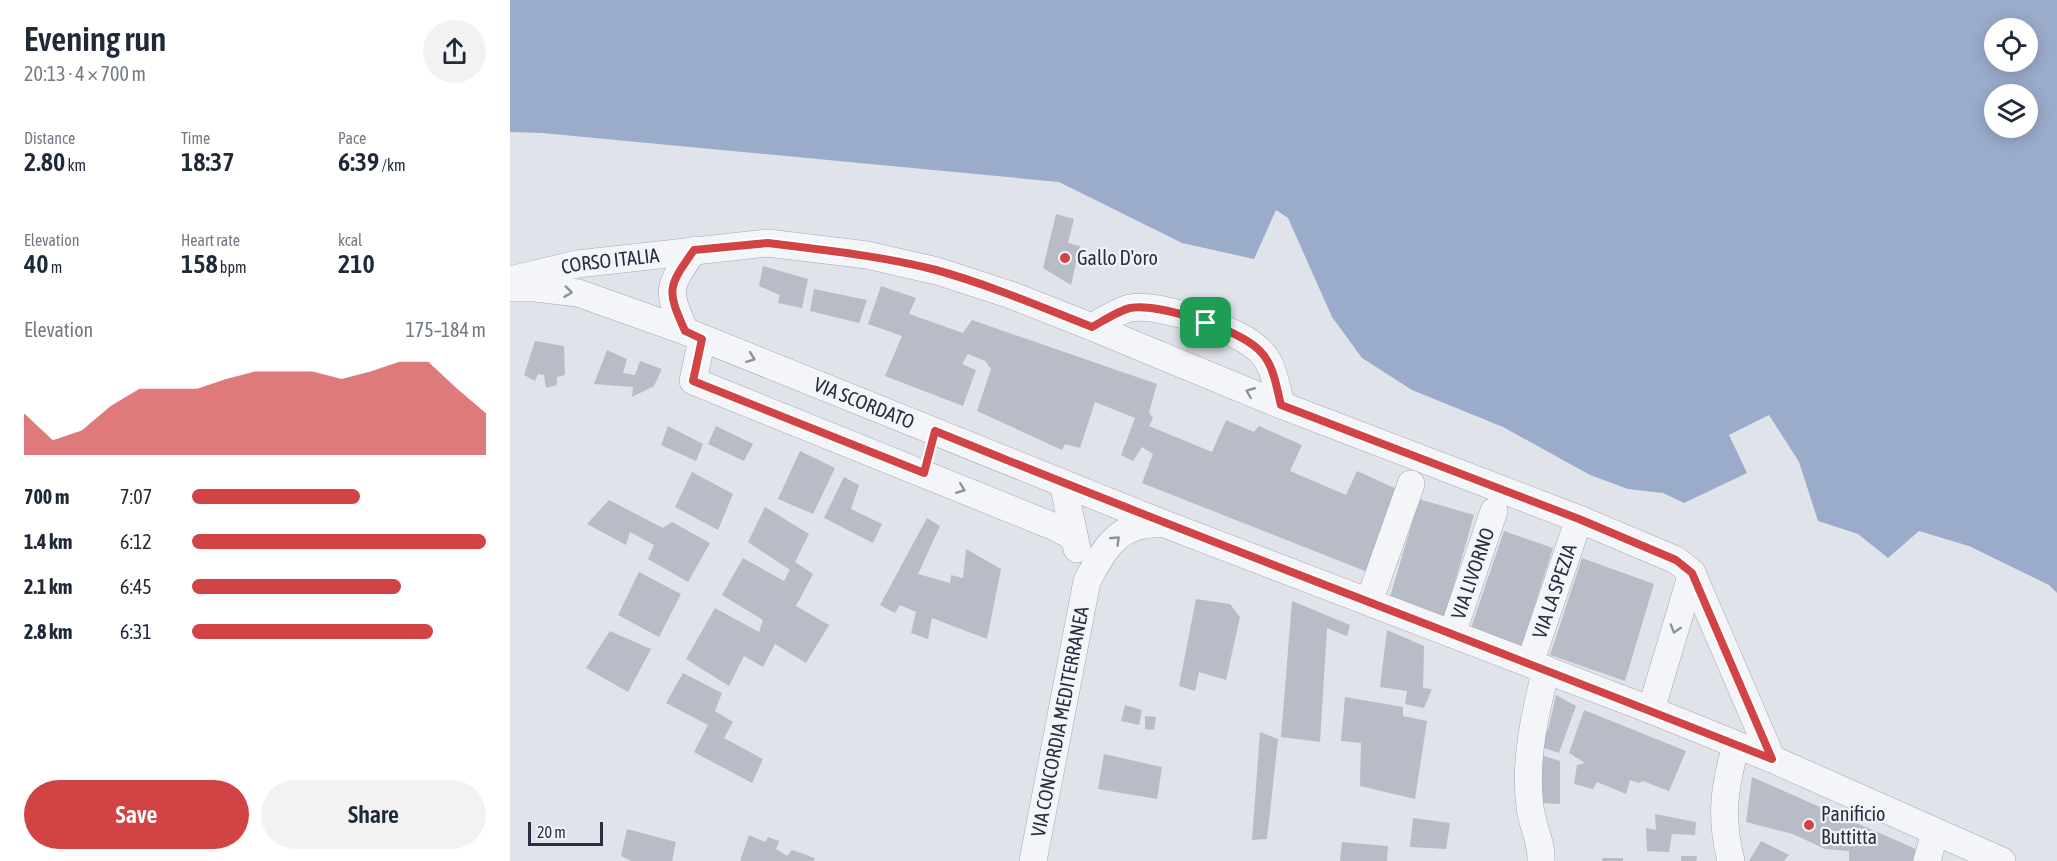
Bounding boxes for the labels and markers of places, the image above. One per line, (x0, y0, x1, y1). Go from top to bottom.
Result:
place label: Gallo D'oro (1077, 246, 1158, 269)
marker: Gallo D'oro (1058, 251, 1072, 265)
pin (1180, 297, 1231, 348)
place label: Panificio Buttitta (1821, 802, 1886, 848)
marker: Panificio Buttitta (1802, 818, 1816, 832)

